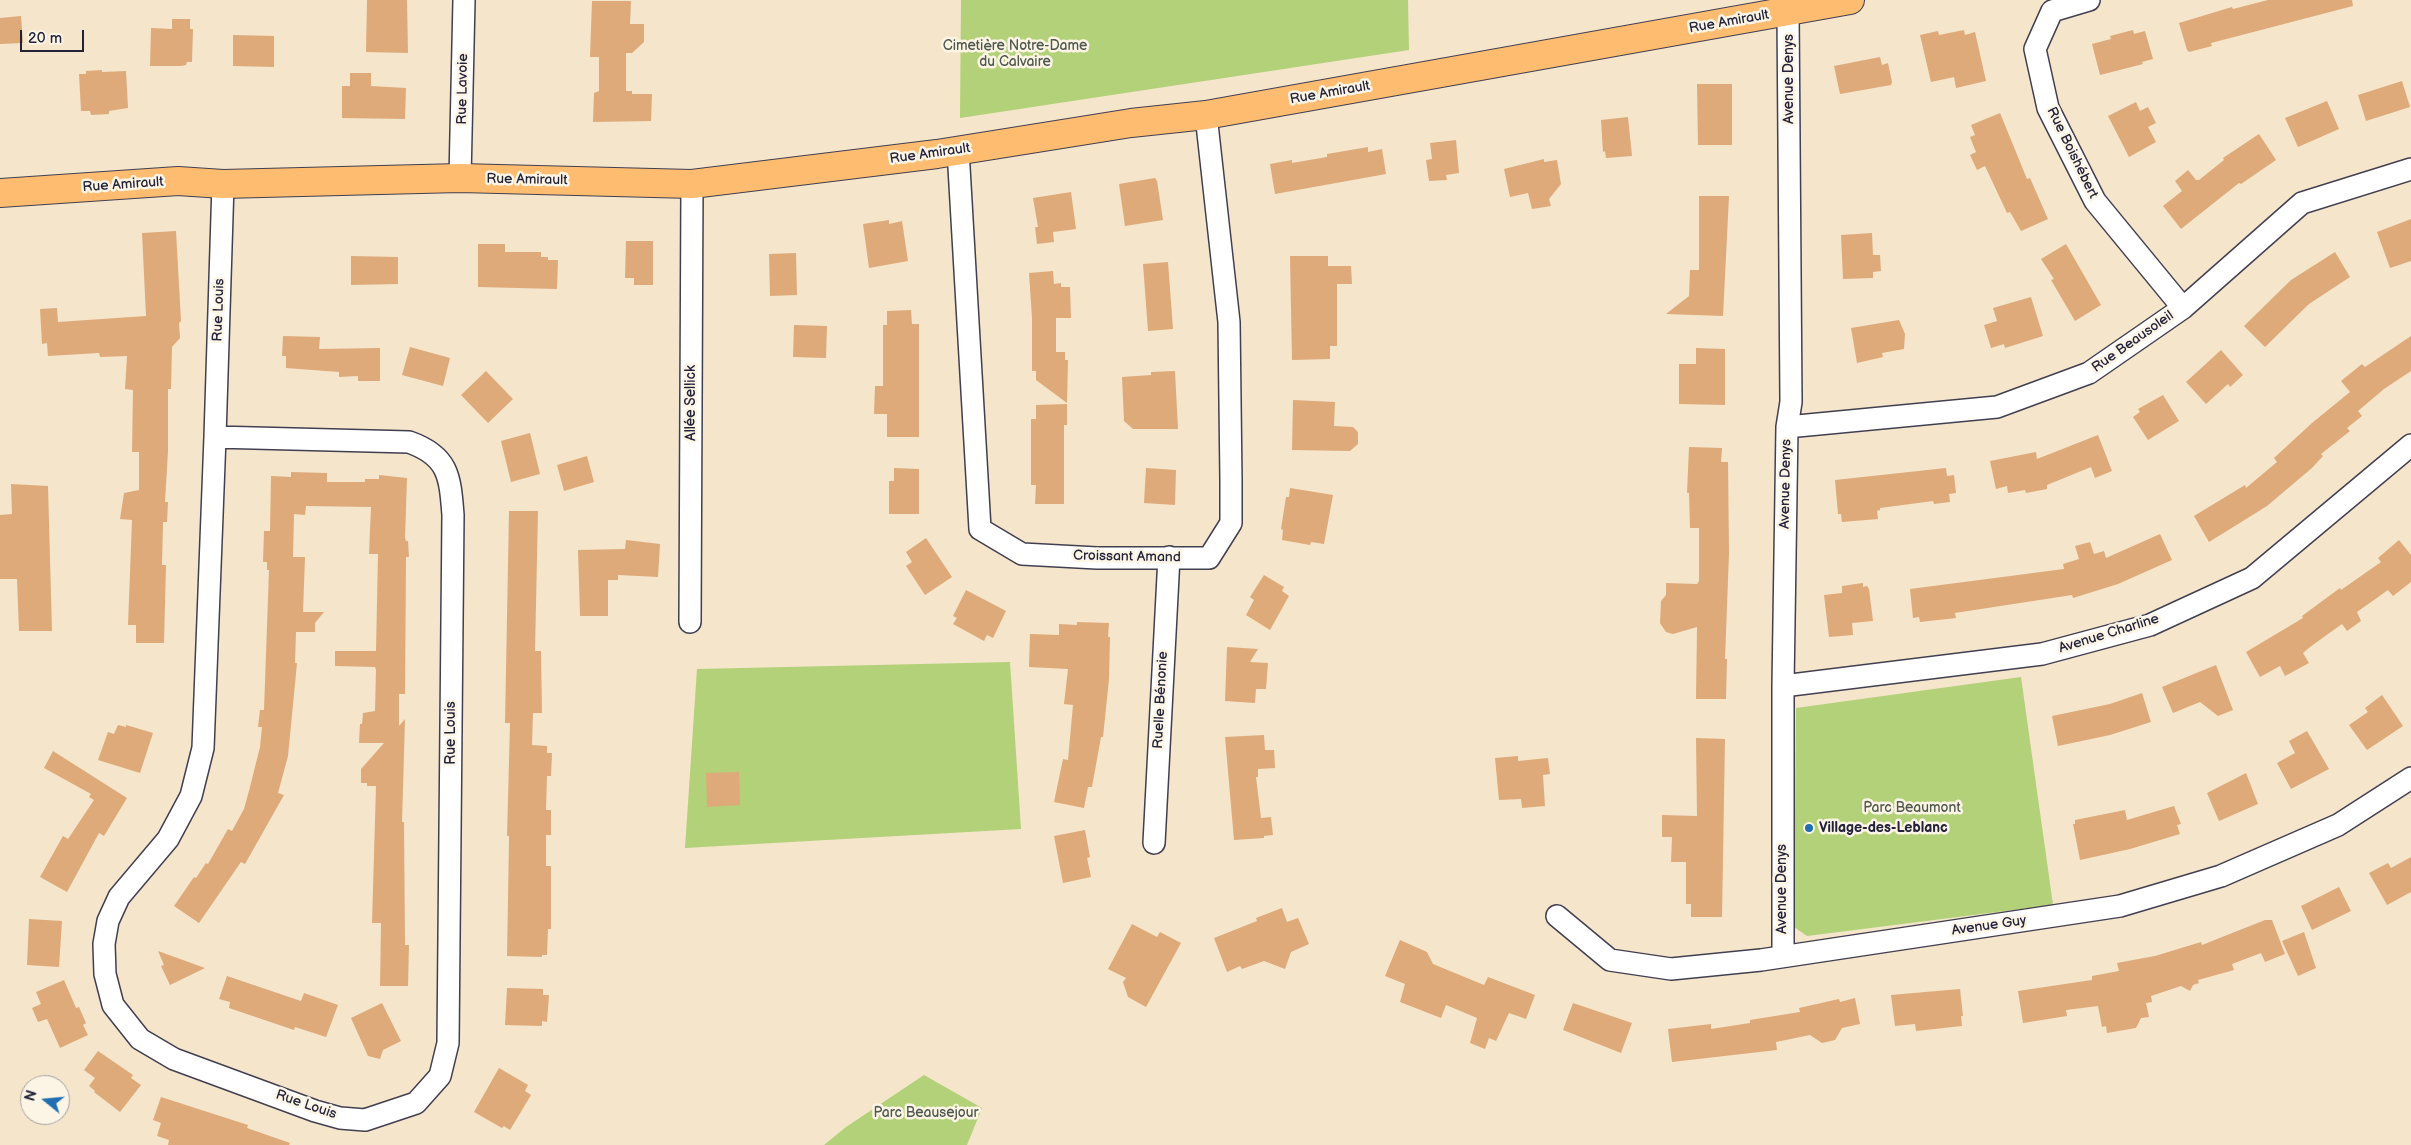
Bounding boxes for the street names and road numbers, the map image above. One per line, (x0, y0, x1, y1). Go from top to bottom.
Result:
street label: Rue Amirault (1688, 7, 1770, 37)
street label: Avenue Denys (1781, 34, 1797, 124)
street label: Rue Lavoie (454, 53, 472, 125)
street label: Rue Amirault (1289, 78, 1371, 108)
street label: Rue Boishébert (2043, 105, 2101, 201)
street label: Rue Amirault (889, 140, 971, 168)
street label: Rue Amirault (486, 171, 568, 189)
street label: Rue Amirault (82, 174, 164, 196)
street label: Rue Louis (210, 278, 228, 342)
street label: Rue Beausoleil (2089, 308, 2177, 376)
street label: Allée Sellick (683, 365, 699, 441)
street label: Avenue Denys (1777, 439, 1795, 529)
street label: Croissant Amand (1073, 548, 1181, 566)
street label: Avenue Charline (2057, 611, 2161, 657)
street label: Ruelle Bénonie (1150, 651, 1172, 749)
street label: Rue Louis (443, 701, 459, 765)
street label: Avenue Denys (1774, 844, 1790, 934)
street label: Avenue Guy (1951, 912, 2027, 940)
street label: Rue Louis (273, 1087, 339, 1123)

